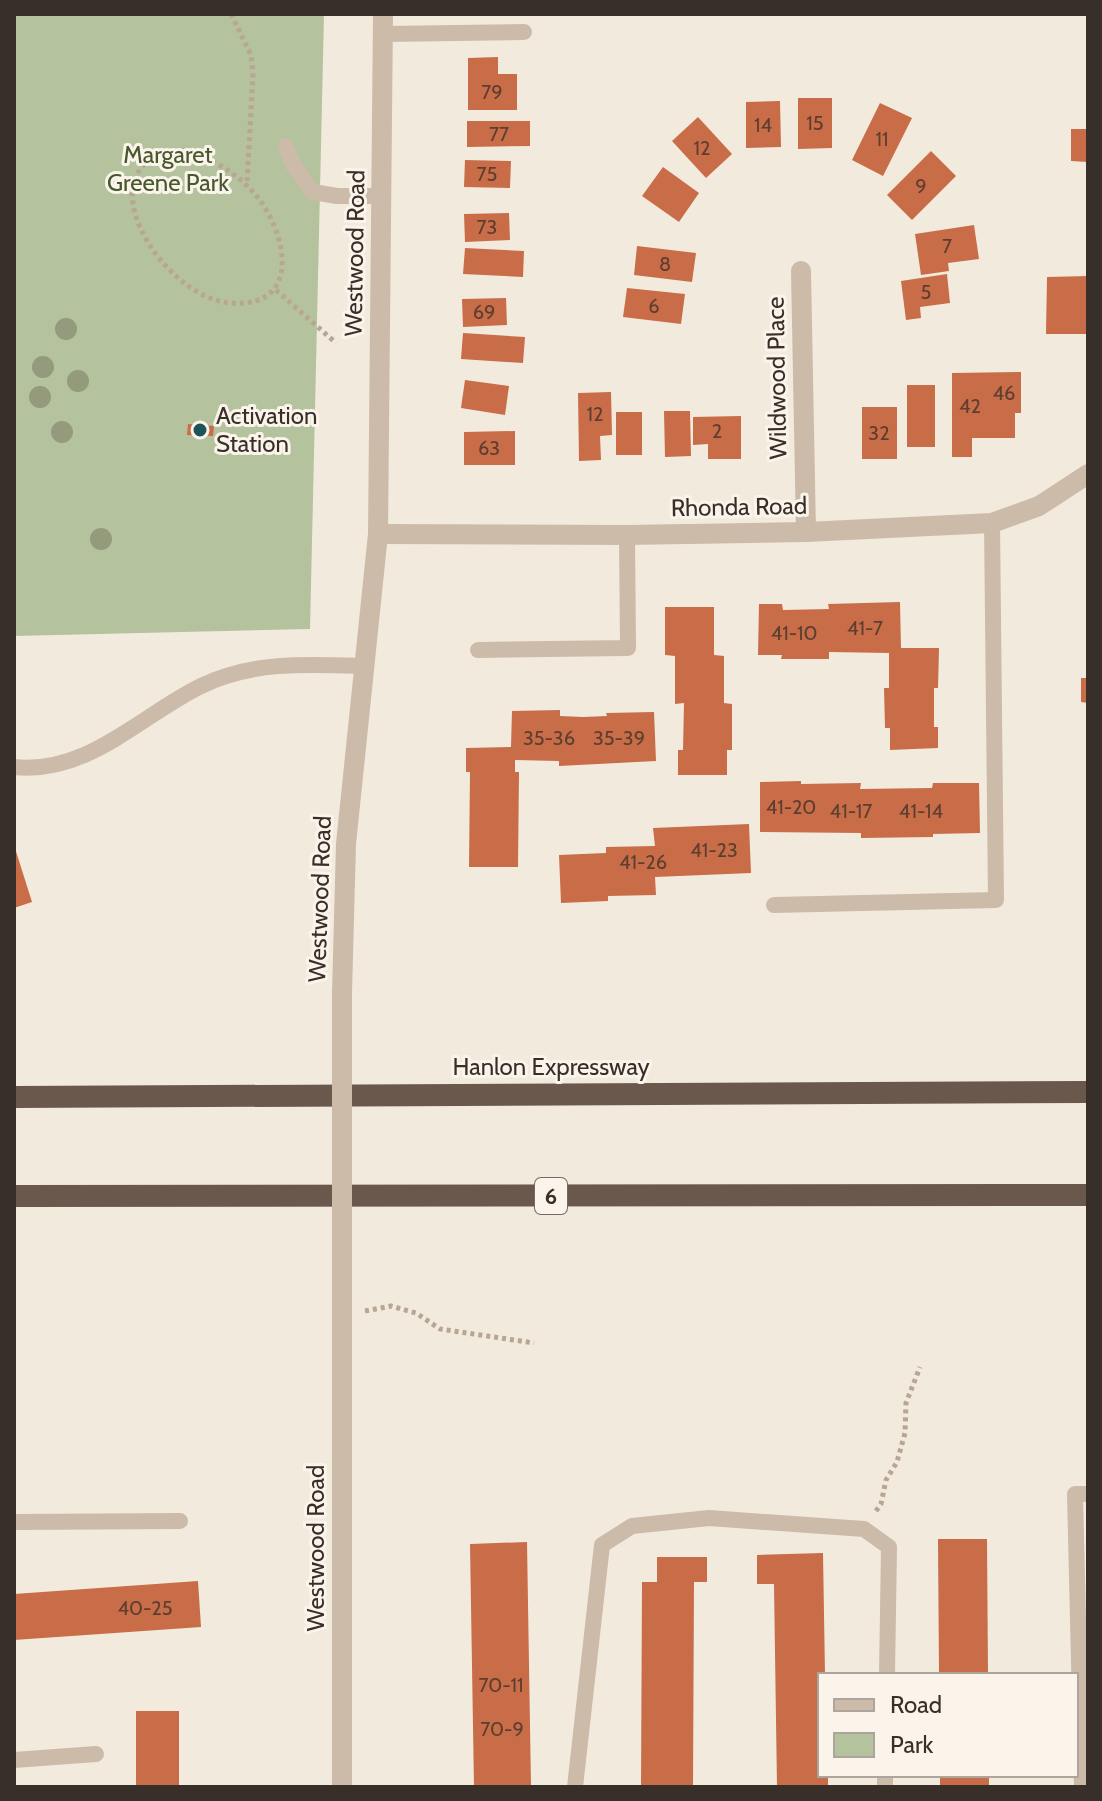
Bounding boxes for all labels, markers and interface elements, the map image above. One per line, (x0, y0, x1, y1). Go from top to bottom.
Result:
house number: 79 (481, 80, 503, 104)
house number: 15 (806, 111, 824, 135)
house number: 14 (754, 113, 772, 137)
house number: 77 (489, 122, 509, 146)
house number: 11 (875, 127, 889, 151)
house number: 12 (694, 136, 711, 160)
park label: Margaret Greene Park (107, 140, 229, 197)
house number: 75 (477, 162, 497, 186)
street label: Westwood Road (339, 169, 370, 337)
house number: 9 (915, 174, 927, 198)
house number: 73 (477, 215, 497, 239)
house number: 7 (942, 234, 952, 258)
house number: 8 (659, 252, 671, 276)
house number: 5 (921, 280, 931, 304)
house number: 6 (648, 294, 660, 318)
street label: Wildwood Place (761, 296, 792, 460)
house number: 69 (473, 300, 495, 324)
house number: 46 (993, 381, 1015, 405)
house number: 42 (959, 394, 981, 418)
place label: Activation Station (216, 401, 317, 458)
house number: 12 (587, 402, 604, 426)
house number: 2 (712, 419, 722, 443)
marker: Activation Station (191, 421, 209, 439)
house number: 32 (868, 421, 890, 445)
house number: 63 (478, 436, 500, 460)
street label: Rhonda Road (671, 491, 807, 522)
house number: 41-7 (847, 616, 883, 640)
house number: 41-10 (771, 621, 817, 645)
house number: 35-36 (523, 726, 575, 750)
house number: 35-39 (593, 726, 645, 750)
house number: 41-20 (766, 795, 816, 819)
house number: 41-17 (830, 799, 872, 823)
house number: 41-14 (899, 799, 944, 823)
street label: Westwood Road (302, 815, 337, 983)
house number: 41-23 (690, 838, 738, 862)
house number: 41-26 (619, 850, 667, 874)
street label: Hanlon Expressway (452, 1052, 650, 1081)
road number: 6 (535, 1178, 567, 1214)
street label: Westwood Road (301, 1465, 330, 1631)
house number: 40-25 (118, 1596, 172, 1620)
house number: 70-11 (478, 1673, 524, 1697)
legend (818, 1673, 1078, 1777)
text: Road (890, 1690, 942, 1719)
house number: 70-9 (480, 1717, 524, 1741)
text: Park (890, 1730, 933, 1759)

